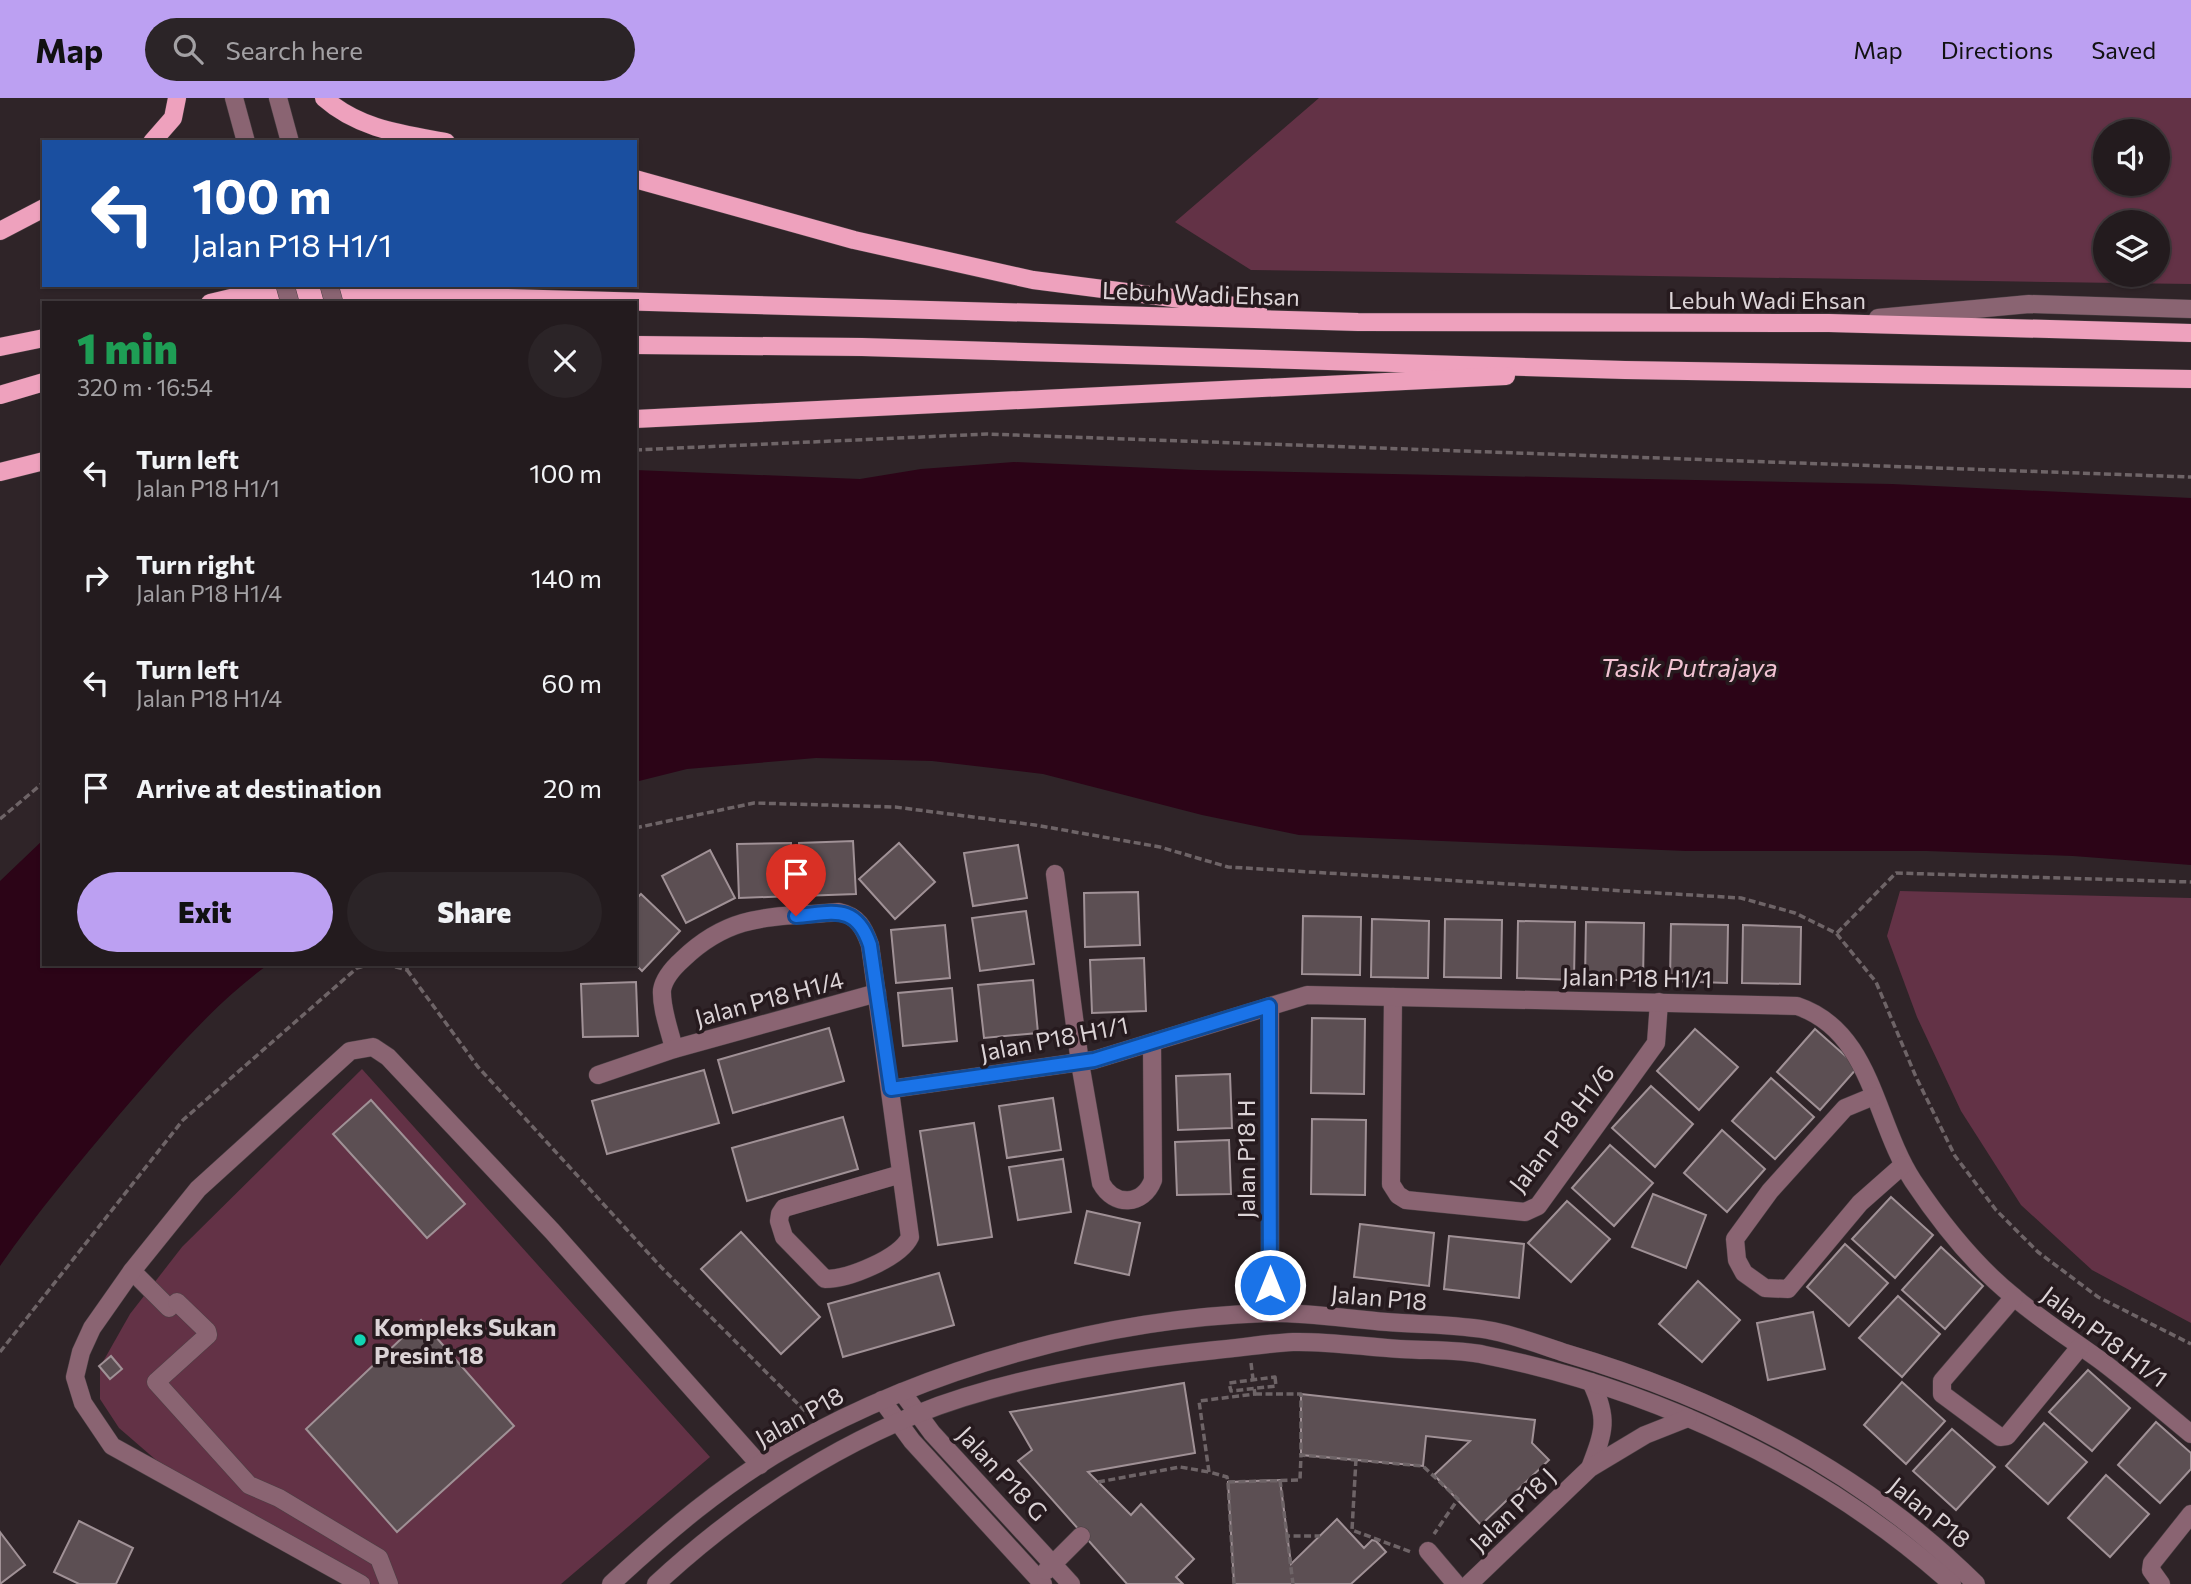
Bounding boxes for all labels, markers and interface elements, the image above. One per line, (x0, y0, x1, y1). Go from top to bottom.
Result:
search box (145, 18, 635, 81)
text: Map (35, 29, 103, 70)
icon: search (169, 30, 207, 68)
text: Search here (225, 34, 363, 65)
text: Map (1853, 35, 1903, 64)
text: Directions (1941, 35, 2053, 64)
text: Saved (2091, 35, 2156, 64)
map controls (2093, 119, 2170, 287)
button: sound (2093, 119, 2170, 196)
text: 100 m (192, 164, 331, 224)
icon: left (77, 168, 168, 259)
button: layers (2093, 210, 2170, 287)
text: Jalan P18 H1/1 (192, 224, 392, 264)
street label: Lebuh Wadi Ehsan (1102, 275, 1300, 311)
street label: Lebuh Wadi Ehsan (1668, 285, 1866, 314)
text: 1 min (77, 321, 178, 373)
button: close (528, 324, 602, 398)
text: 320 m · 16:54 (77, 373, 213, 401)
text: Turn left (136, 443, 239, 474)
icon: left (77, 454, 115, 492)
text: 100 m (529, 457, 602, 488)
text: Jalan P18 H1/1 (136, 474, 280, 502)
text: Turn right (136, 548, 255, 579)
icon: right (77, 559, 115, 597)
text: 140 m (531, 562, 602, 593)
text: Jalan P18 H1/4 (136, 579, 282, 607)
water label: Tasik Putrajaya (1600, 651, 1778, 682)
text: Turn left (136, 653, 239, 684)
icon: left (77, 664, 115, 702)
text: 60 m (542, 667, 602, 698)
text: Jalan P18 H1/4 (136, 684, 282, 712)
icon: arrive (77, 769, 115, 807)
text: Arrive at destination (136, 772, 382, 803)
text: 20 m (543, 772, 602, 803)
pin (766, 844, 826, 916)
icon: arrive (777, 855, 815, 893)
button: Exit (77, 872, 333, 952)
button: Share (347, 872, 602, 952)
street label: Jalan P18 H1/1 (1562, 961, 1712, 993)
street label: Jalan P18 H1/4 (692, 964, 846, 1032)
street label: Jalan P18 H1/1 (978, 1009, 1130, 1067)
street label: Jalan P18 H1/6 (1502, 1058, 1620, 1198)
street label: Jalan P18 H (1231, 1099, 1260, 1219)
position arrow (1233, 1248, 1307, 1322)
street label: Jalan P18 (1330, 1278, 1428, 1316)
street label: Jalan P18 H1/1 (2036, 1279, 2174, 1393)
place label: Kompleks Sukan Presint 18 (374, 1312, 556, 1369)
marker: Kompleks Sukan Presint 18 (352, 1332, 368, 1348)
street label: Jalan P18 (750, 1380, 848, 1452)
street label: Jalan P18 G (952, 1420, 1054, 1526)
street label: Jalan P18 J (1463, 1461, 1561, 1557)
street label: Jalan P18 (1883, 1470, 1977, 1554)

